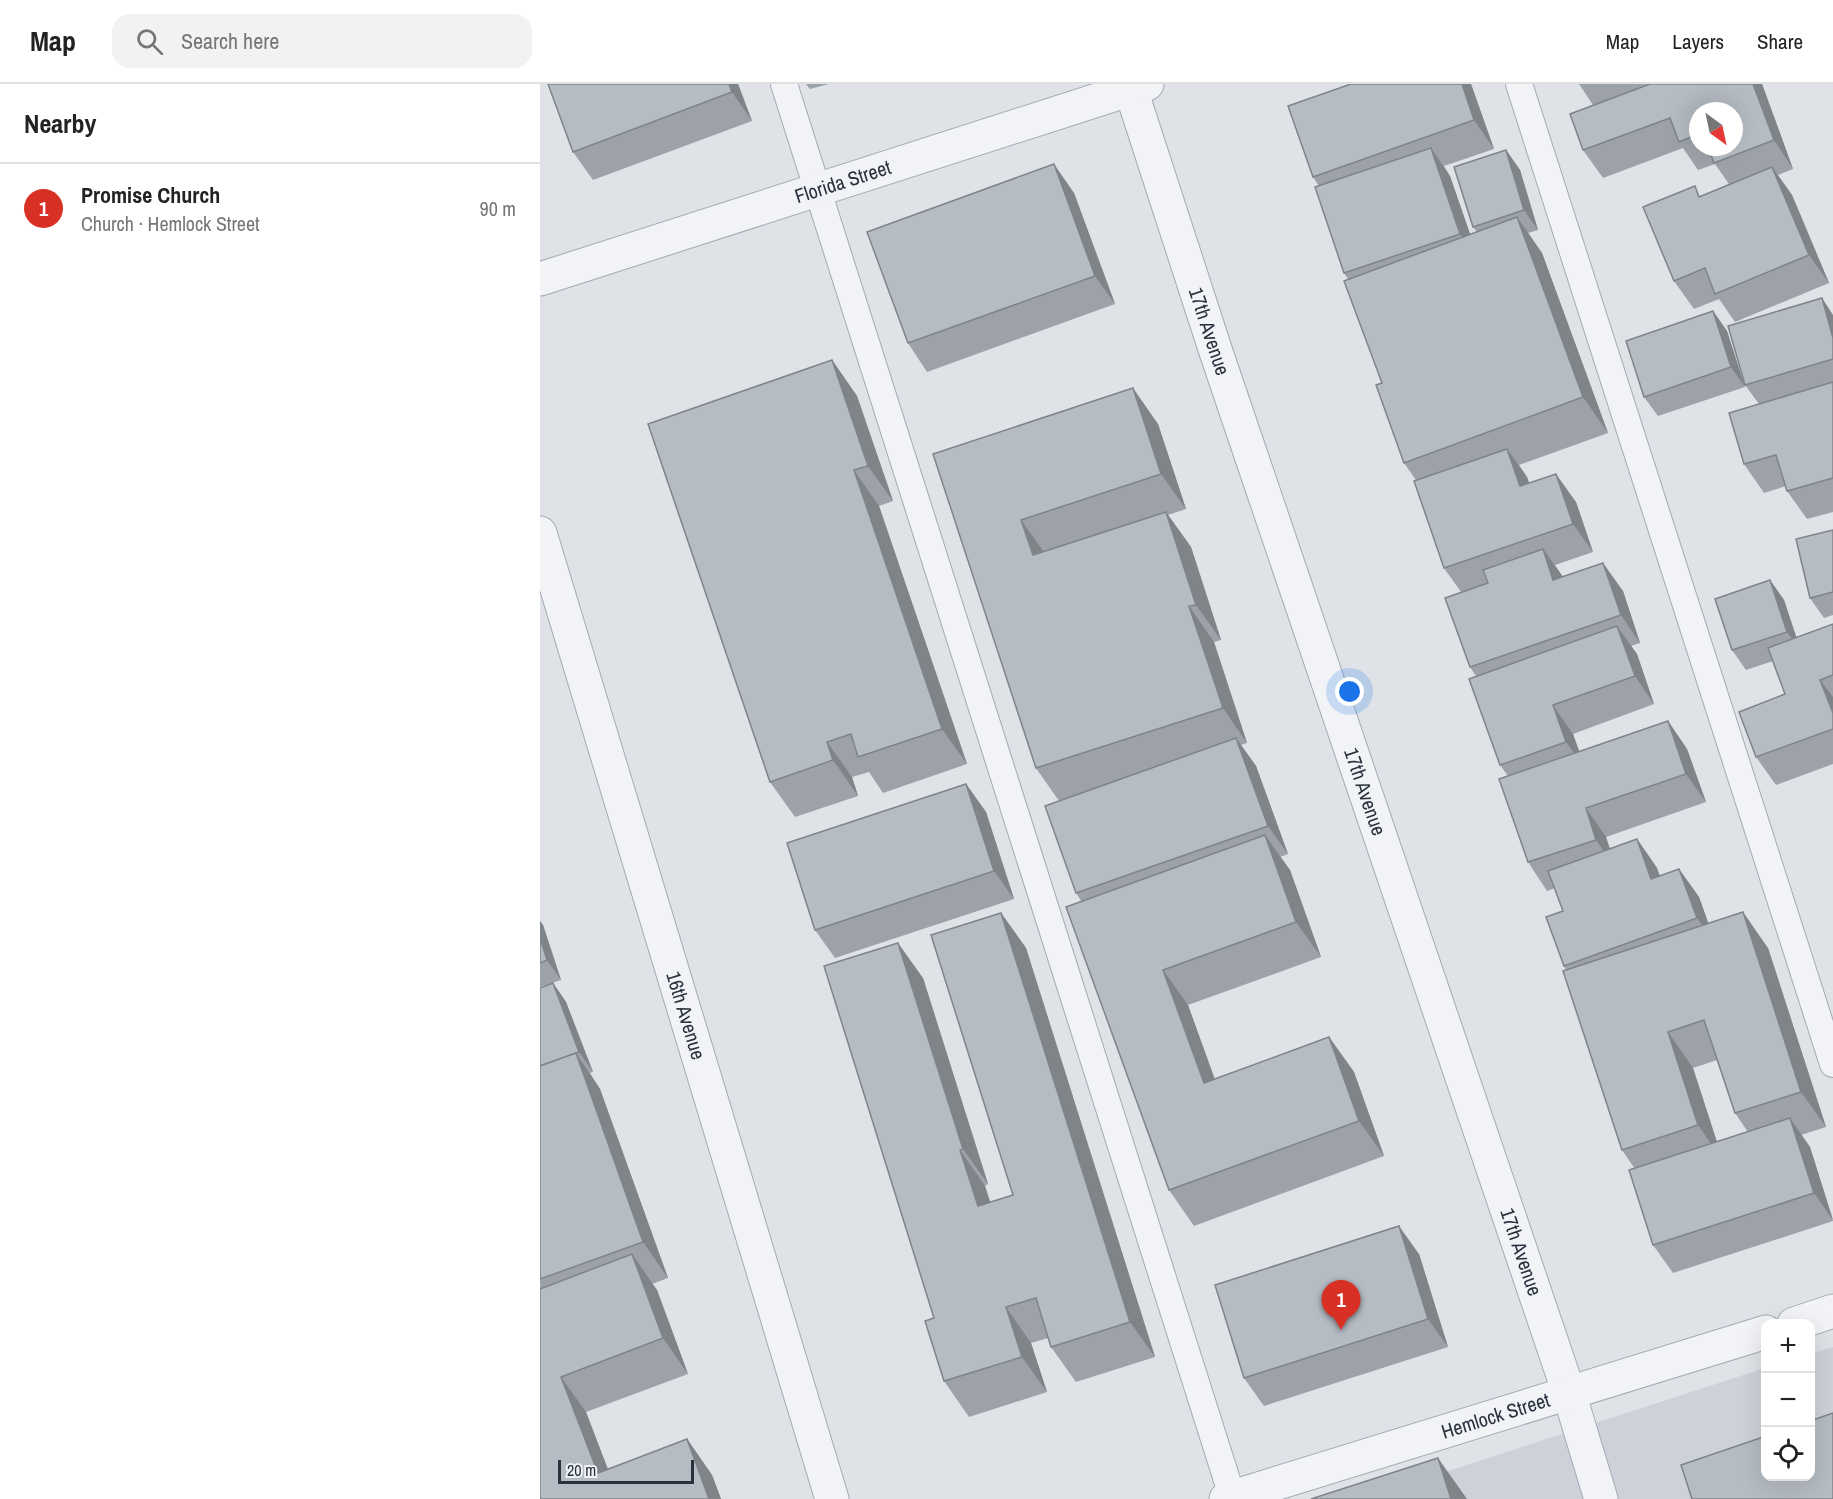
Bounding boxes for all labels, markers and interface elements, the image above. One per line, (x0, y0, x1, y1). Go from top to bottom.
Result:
search box (112, 14, 532, 68)
text: Map (30, 22, 76, 60)
icon: search (133, 25, 166, 58)
text: Search here (181, 26, 279, 56)
text: Map (1606, 27, 1639, 56)
text: Layers (1672, 27, 1724, 56)
text: Share (1757, 27, 1803, 56)
north arrow (1689, 102, 1743, 156)
text: Nearby (24, 106, 96, 141)
street label: Florida Street (791, 153, 894, 209)
text: Promise Church (81, 180, 220, 210)
text: 1 (39, 195, 48, 222)
text: 90 m (480, 195, 516, 222)
text: Church · Hemlock Street (81, 210, 260, 237)
street label: 17th Avenue (1183, 284, 1237, 379)
your location (1335, 677, 1364, 706)
street label: 17th Avenue (1338, 744, 1393, 839)
street label: 16th Avenue (660, 968, 712, 1063)
street label: 17th Avenue (1494, 1204, 1549, 1299)
pin: 1 (1322, 1280, 1360, 1330)
map controls (1761, 1319, 1815, 1481)
button: + (1761, 1319, 1815, 1373)
button: − (1761, 1373, 1815, 1427)
street label: Hemlock Street (1438, 1386, 1553, 1445)
button: locate (1761, 1427, 1815, 1481)
scale bar (558, 1457, 694, 1484)
text: 20 m (567, 1459, 596, 1481)

